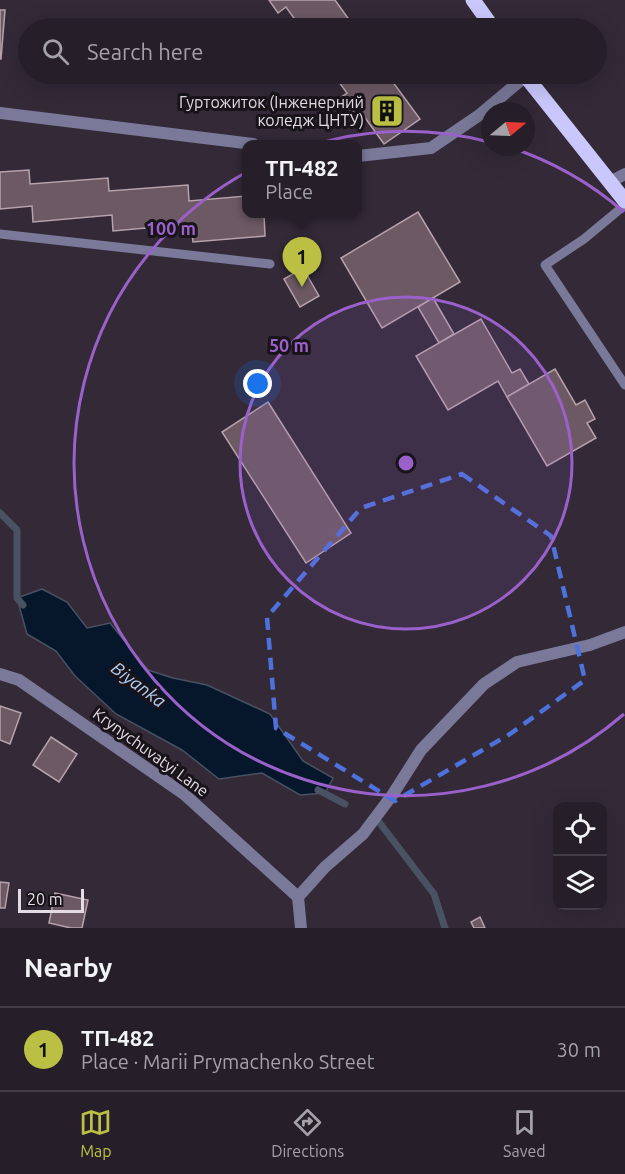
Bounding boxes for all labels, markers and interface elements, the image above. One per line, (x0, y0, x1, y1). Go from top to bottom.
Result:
search box (18, 18, 607, 84)
icon: search (39, 35, 72, 68)
text: Search here (87, 39, 203, 64)
place label: Гуртожиток (Інженерний коледж ЦНТУ) (179, 93, 364, 130)
building icon: Гуртожиток (Інженерний коледж ЦНТУ) (369, 93, 405, 129)
north arrow (481, 102, 535, 156)
popup (242, 140, 362, 218)
text: ТП-482 (265, 155, 339, 180)
text: Place (265, 180, 313, 203)
text: 100 m (146, 218, 196, 238)
pin: 1 (282, 238, 322, 287)
text: 50 m (269, 335, 309, 355)
your location (243, 369, 272, 398)
centre of rings (396, 453, 416, 473)
water label: Biyanka (108, 657, 170, 711)
street label: Krynychuvatyi Lane (90, 704, 212, 800)
map controls (553, 802, 607, 910)
button: locate (553, 802, 607, 856)
button: layers (553, 856, 607, 910)
scale bar (18, 886, 84, 914)
text: 20 m (27, 890, 63, 908)
text: Nearby (24, 953, 112, 982)
text: ТП-482 (81, 1025, 154, 1050)
text: 1 (38, 1038, 49, 1061)
text: 30 m (557, 1038, 601, 1061)
text: Place · Marii Prymachenko Street (81, 1050, 375, 1073)
tab: Map (79, 1106, 112, 1160)
tab: Directions (271, 1106, 344, 1160)
tab: Saved (503, 1106, 546, 1160)

